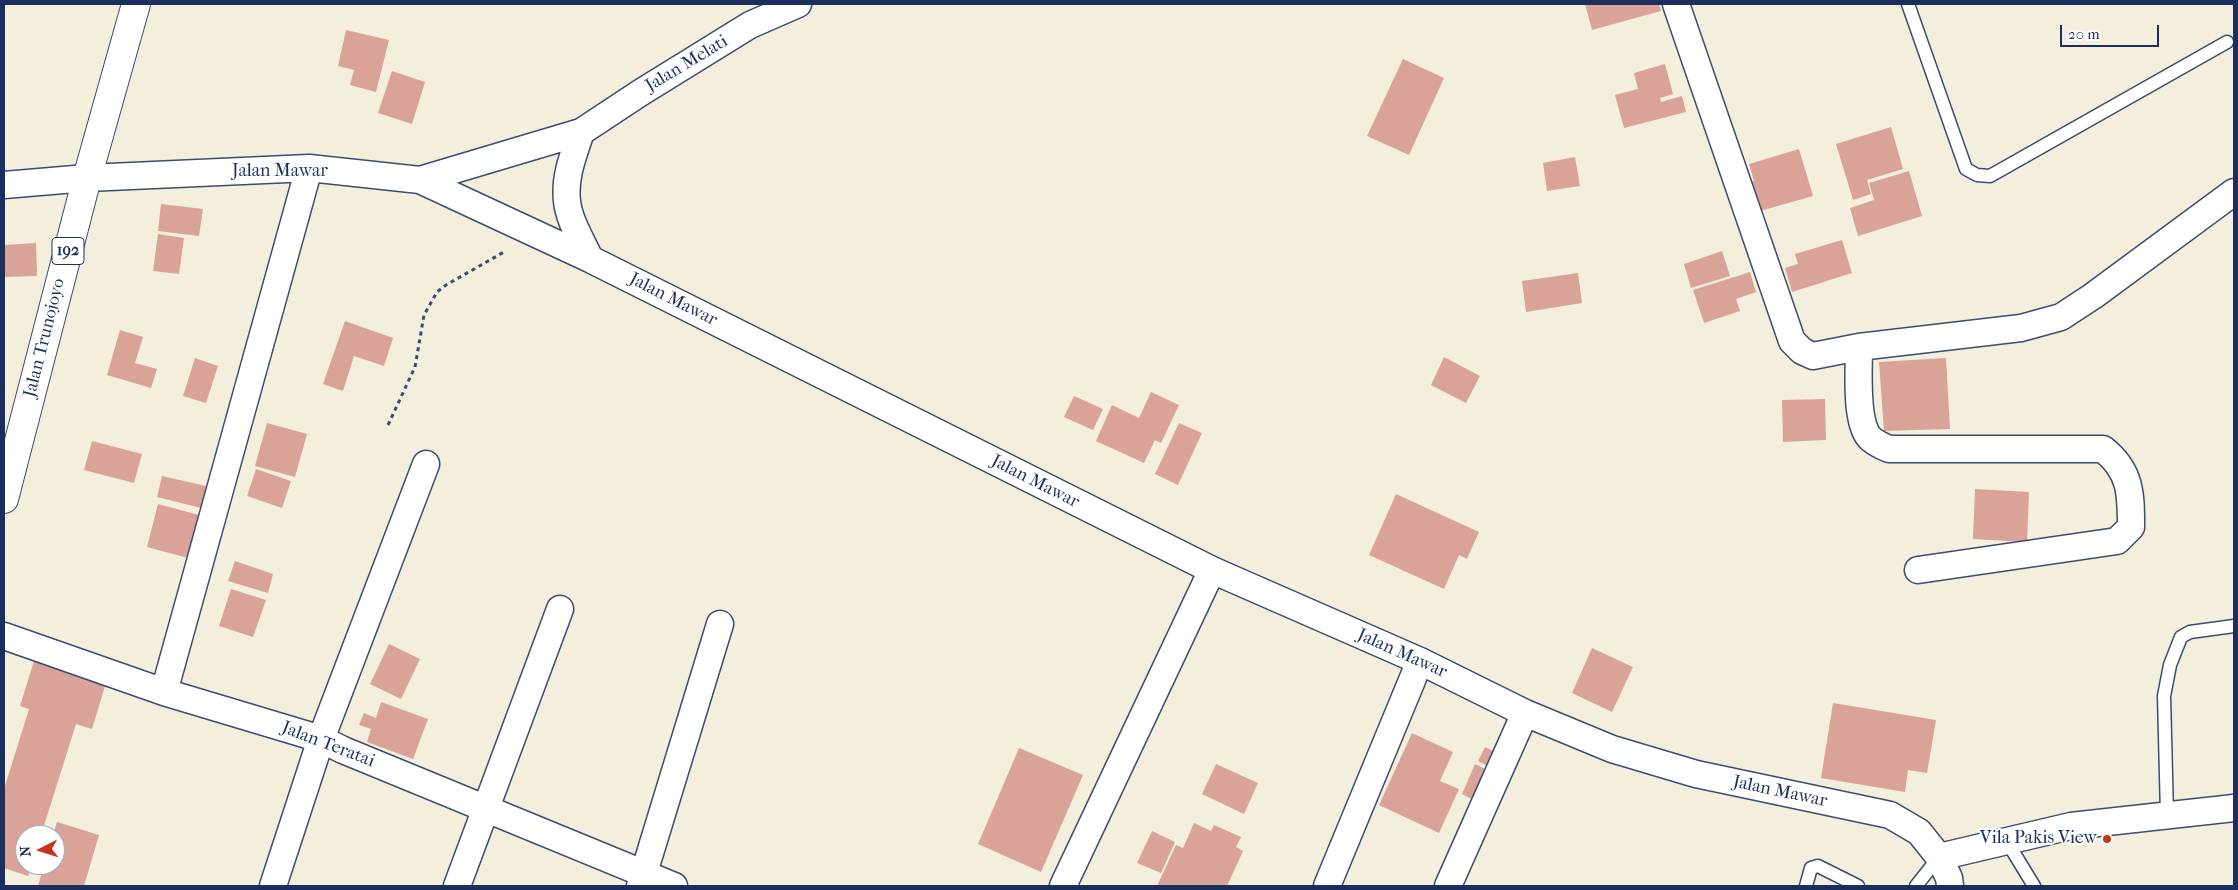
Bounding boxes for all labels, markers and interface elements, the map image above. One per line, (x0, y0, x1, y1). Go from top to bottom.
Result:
scale bar (2063, 15, 2162, 47)
text: 20 m (2068, 25, 2100, 43)
street label: Jalan Melati (642, 31, 732, 97)
street label: Jalan Mawar (232, 161, 328, 183)
road number: 192 (52, 238, 84, 264)
street label: Jalan Mawar (625, 269, 721, 331)
street label: Jalan Trunojoyo (20, 276, 70, 400)
street label: Jalan Mawar (987, 451, 1083, 513)
street label: Jalan Mawar (1354, 625, 1450, 683)
street label: Jalan Teratai (278, 717, 378, 773)
street label: Jalan Mawar (1731, 771, 1829, 813)
north arrow (15, 825, 65, 875)
place label: Vila Pakis View (1980, 828, 2097, 850)
marker: Vila Pakis View (2101, 833, 2113, 845)
text: N (17, 845, 34, 857)

